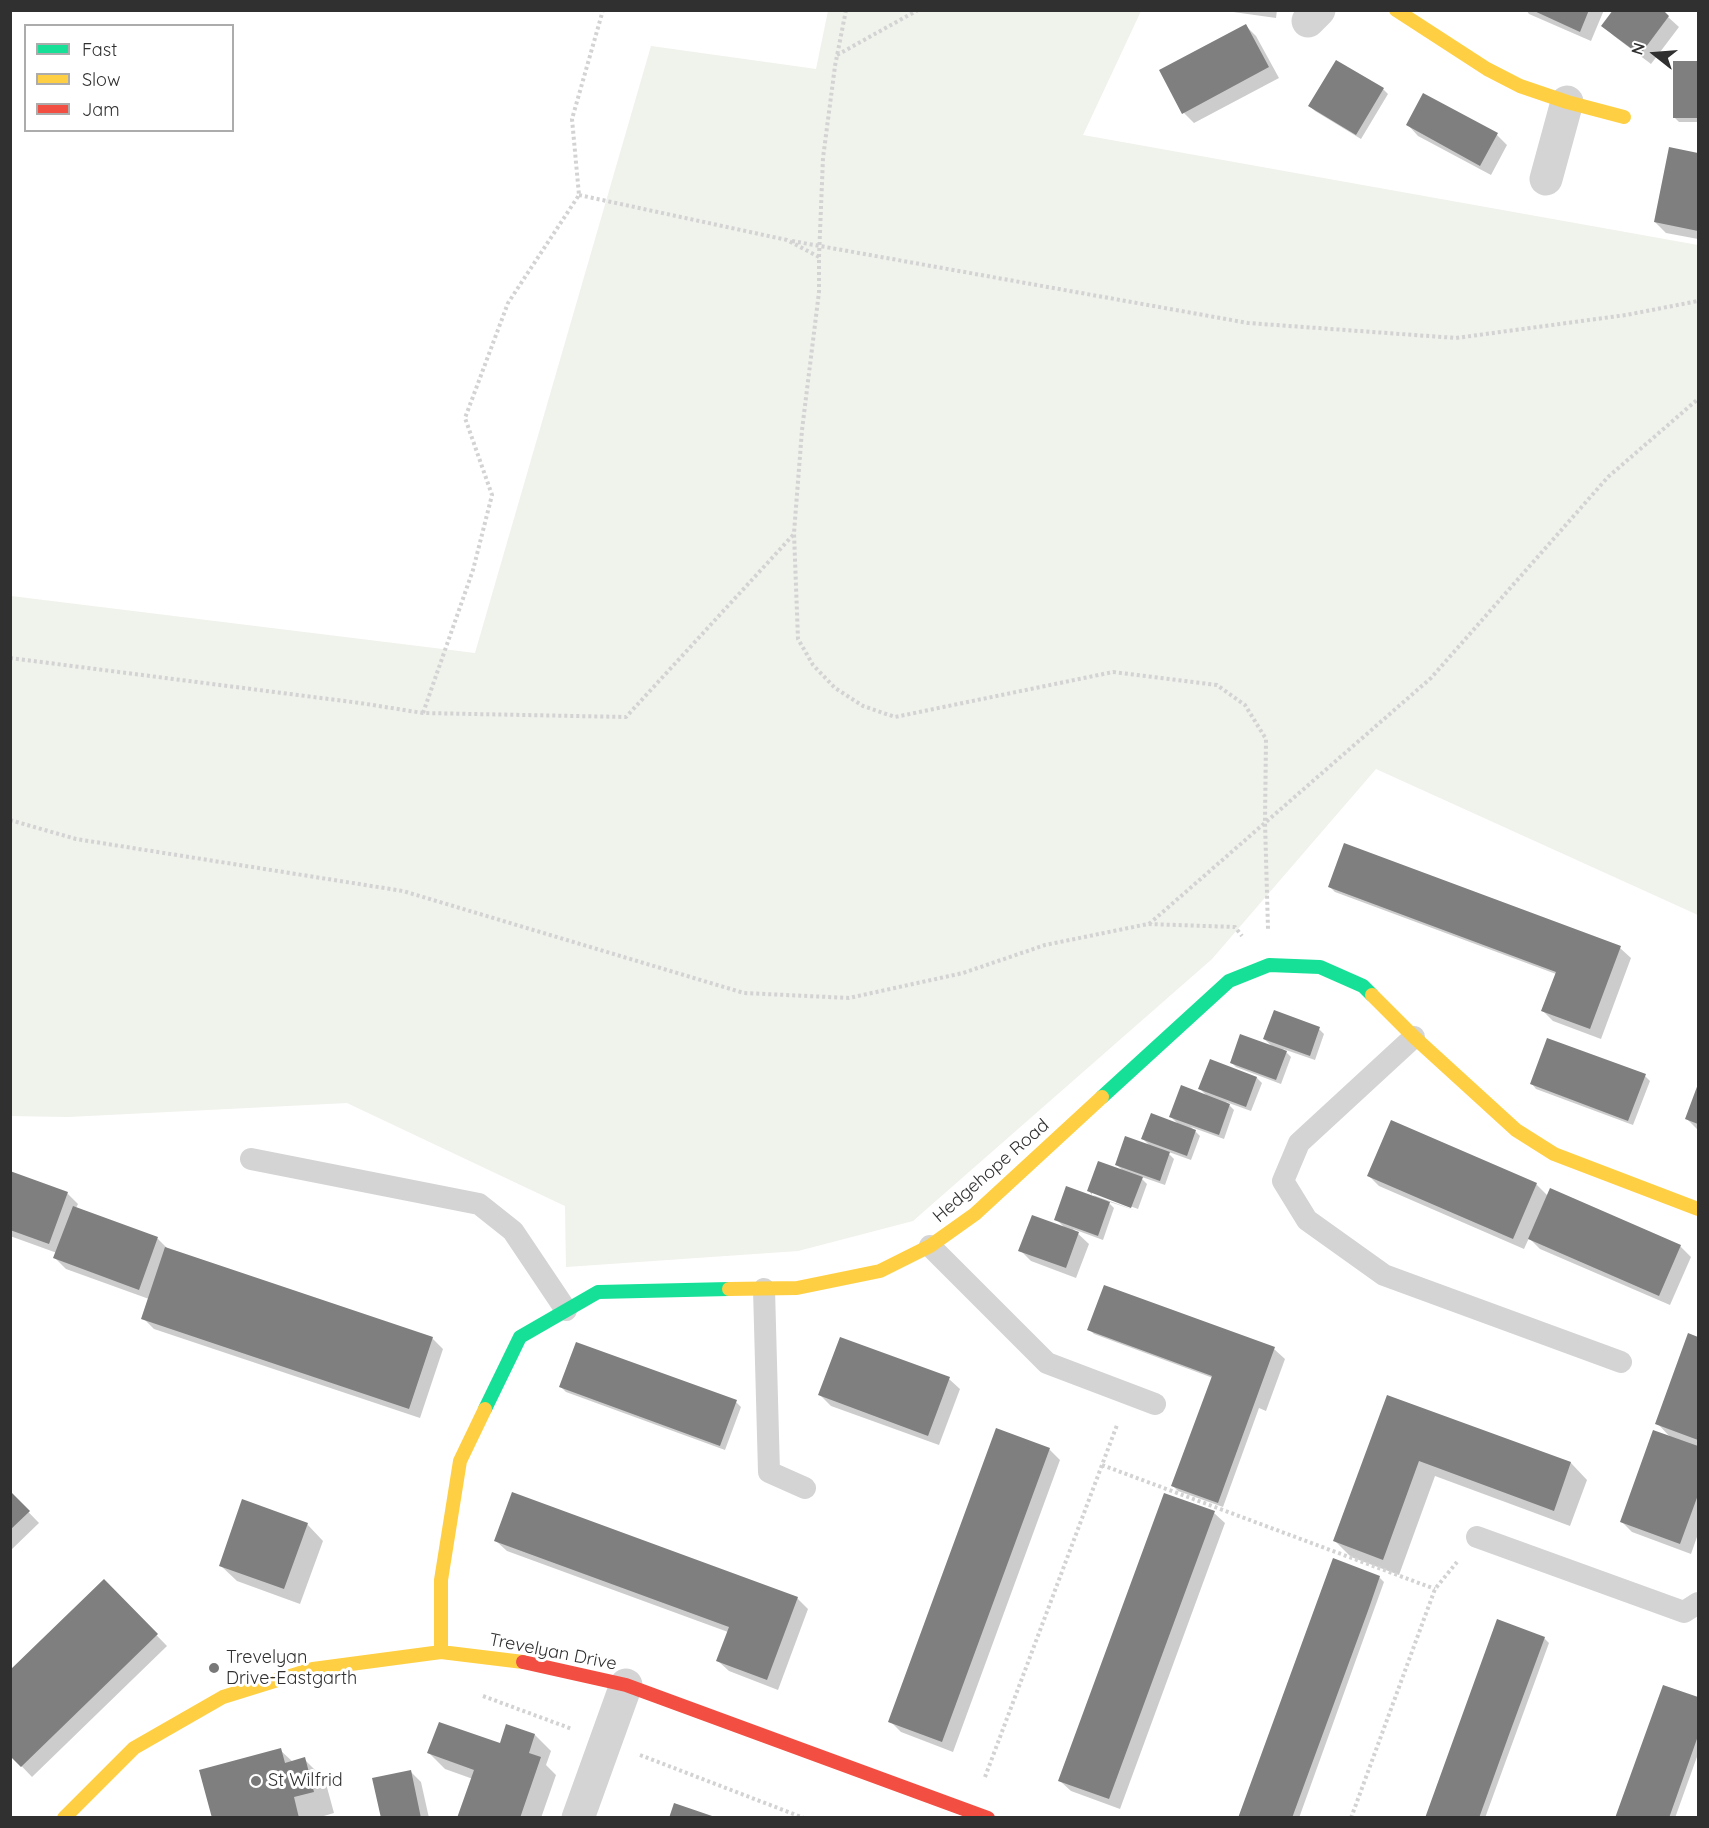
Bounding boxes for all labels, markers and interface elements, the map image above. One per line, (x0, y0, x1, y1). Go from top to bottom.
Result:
legend (24, 24, 234, 132)
north arrow (1625, 24, 1685, 84)
text: Fast (82, 38, 117, 61)
text: N (1627, 40, 1649, 57)
text: Slow (82, 68, 120, 91)
text: Jam (82, 98, 120, 121)
street label: Hedgehope Road (929, 1115, 1053, 1227)
street label: Trevelyan Drive (487, 1629, 619, 1675)
place label: Trevelyan Drive-Eastgarth (226, 1647, 357, 1690)
marker: Trevelyan Drive-Eastgarth (207, 1661, 221, 1675)
place label: St Wilfrid (268, 1770, 343, 1792)
marker: St Wilfrid (249, 1774, 263, 1788)

